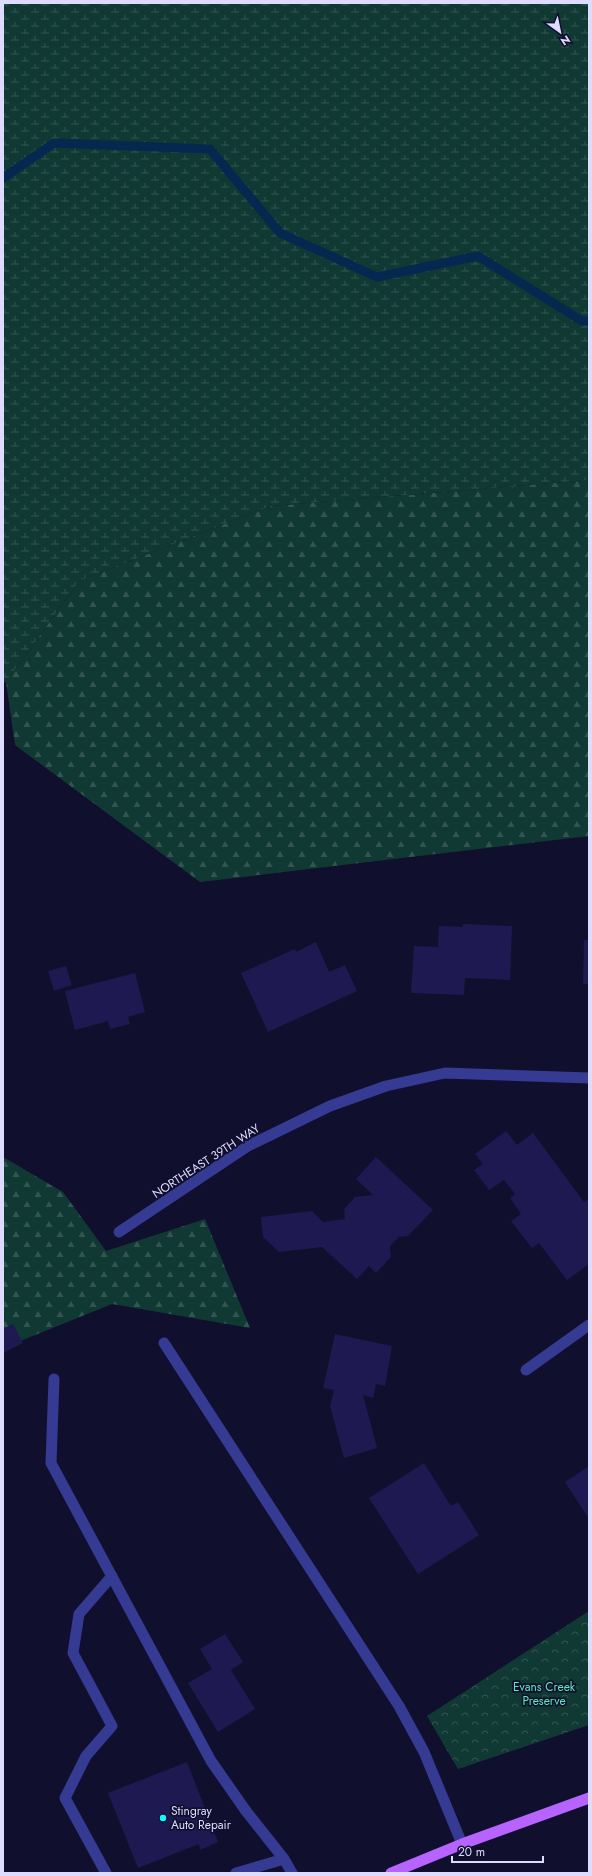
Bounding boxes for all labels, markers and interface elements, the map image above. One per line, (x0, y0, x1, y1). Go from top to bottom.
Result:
north arrow (540, 12, 580, 52)
text: N (557, 31, 573, 49)
street label: NORTHEAST 39TH WAY (149, 1119, 264, 1203)
park label: Evans Creek Preserve (513, 1678, 576, 1710)
place label: Stingray Auto Repair (171, 1802, 232, 1834)
marker: Stingray Auto Repair (158, 1813, 168, 1823)
scale bar (452, 1838, 543, 1864)
text: 20 m (458, 1843, 485, 1861)

